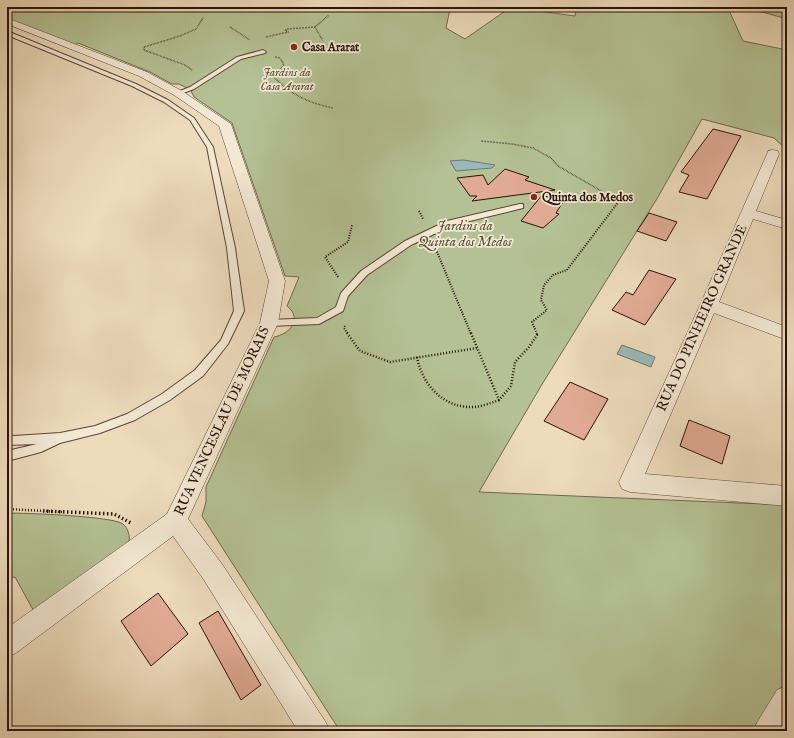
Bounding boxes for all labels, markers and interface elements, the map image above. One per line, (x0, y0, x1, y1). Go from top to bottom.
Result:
place label: Casa Ararat (302, 40, 360, 55)
marker: Casa Ararat (289, 42, 299, 52)
park label: Jardins da Casa Ararat (260, 65, 315, 94)
place label: Quinta dos Medos (542, 190, 634, 206)
marker: Quinta dos Medos (529, 192, 539, 202)
park label: Jardins da Quinta dos Medos (418, 217, 513, 251)
street label: RUA DO PINHEIRO GRANDE (653, 221, 752, 414)
street label: RUA VENCESLAU DE MORAIS (170, 323, 274, 519)

